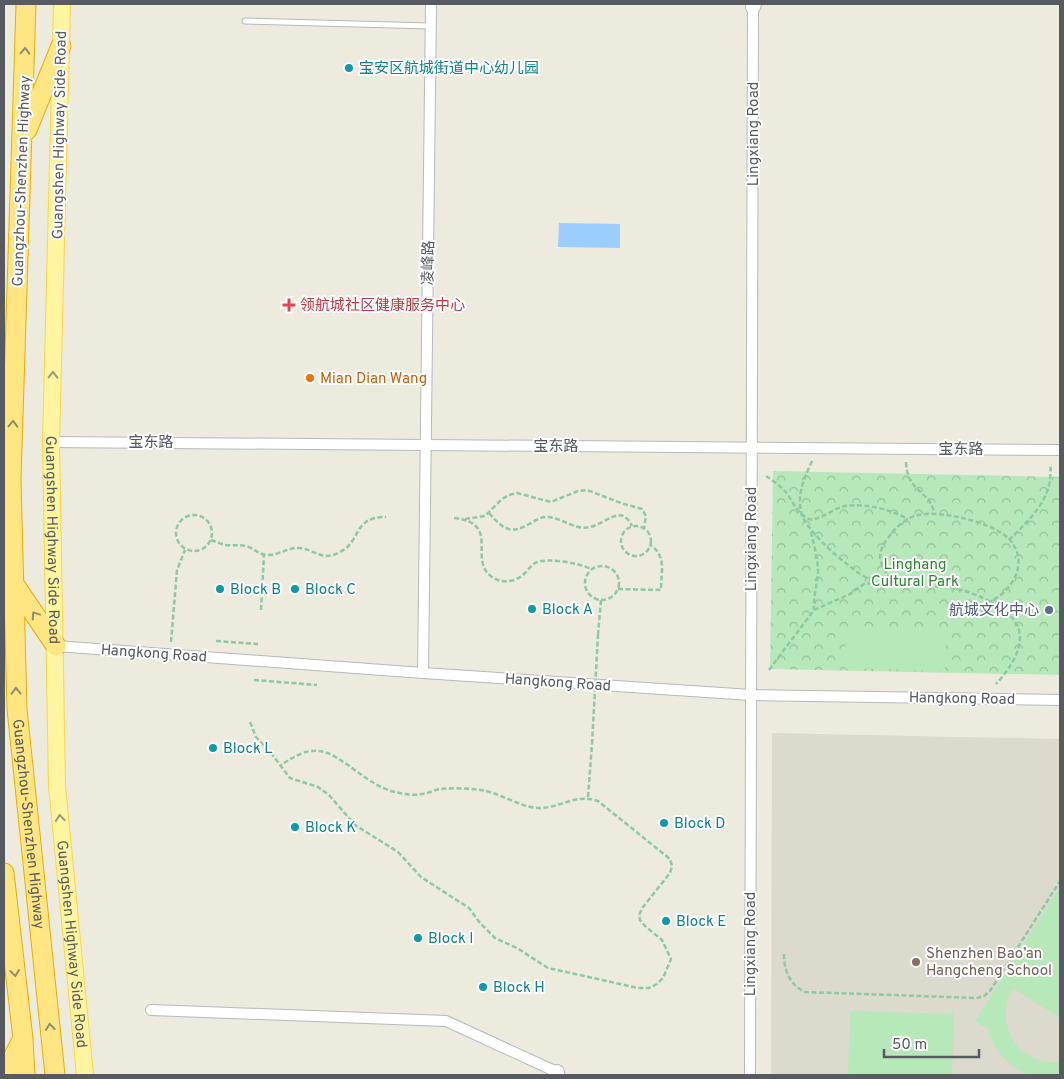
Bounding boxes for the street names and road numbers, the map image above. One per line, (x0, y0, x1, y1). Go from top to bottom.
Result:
street label: Guangshen Highway Side Road (49, 31, 72, 239)
street label: Guangzhou-Shenzhen Highway (9, 75, 36, 287)
street label: Lingxiang Road (745, 82, 764, 186)
street label: 凌峰路 (419, 240, 439, 286)
street label: 宝东路 (128, 434, 174, 453)
street label: Guangshen Highway Side Road (40, 435, 63, 644)
street label: 宝东路 (533, 438, 579, 457)
street label: 宝东路 (938, 441, 984, 460)
street label: Lingxiang Road (743, 487, 762, 591)
street label: Hangkong Road (100, 641, 208, 668)
street label: Hangkong Road (504, 670, 612, 697)
street label: Hangkong Road (909, 689, 1015, 710)
street label: Guangzhou-Shenzhen Highway (7, 718, 48, 930)
street label: Guangshen Highway Side Road (51, 839, 90, 1049)
street label: Lingxiang Road (742, 892, 761, 996)

